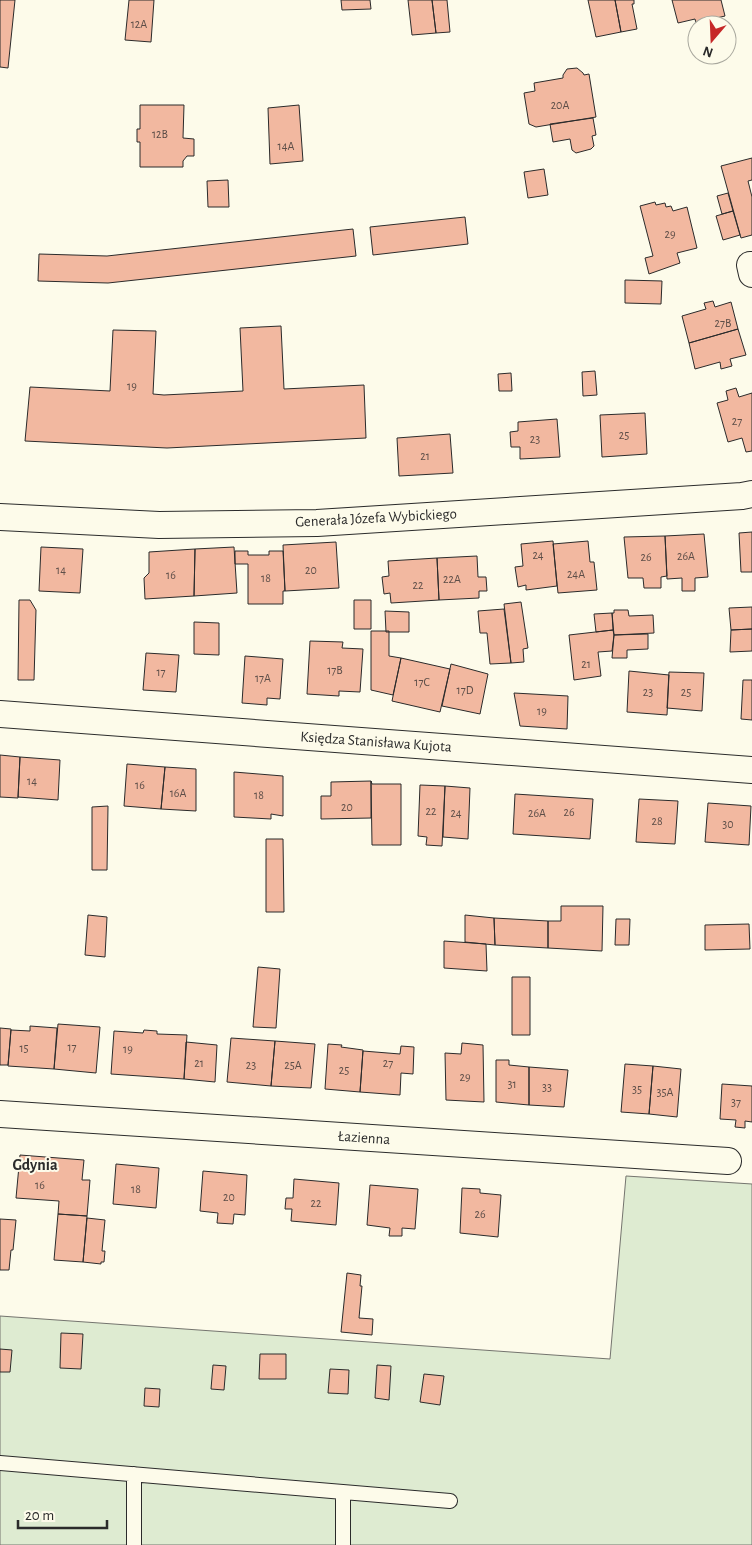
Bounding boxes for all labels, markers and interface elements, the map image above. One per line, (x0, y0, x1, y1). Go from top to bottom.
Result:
north arrow (687, 15, 737, 65)
house number: 12A (131, 18, 147, 30)
text: N (701, 43, 715, 60)
house number: 20A (551, 99, 569, 111)
house number: 12B (152, 128, 168, 140)
house number: 14A (278, 140, 294, 152)
house number: 29 (664, 228, 676, 240)
house number: 27B (715, 317, 731, 329)
house number: 19 (127, 380, 137, 392)
house number: 27 (732, 415, 742, 427)
house number: 25 (619, 429, 629, 441)
house number: 23 (530, 433, 540, 445)
house number: 21 (420, 450, 430, 462)
street label: Generała Józefa Wybickiego (295, 506, 457, 530)
house number: 24 (532, 549, 544, 561)
house number: 26A (677, 550, 695, 562)
house number: 26 (640, 551, 652, 563)
house number: 14 (56, 564, 66, 576)
house number: 20 (305, 564, 317, 576)
house number: 24A (567, 568, 585, 580)
house number: 16 (166, 569, 176, 581)
house number: 18 (261, 572, 271, 584)
house number: 22A (443, 573, 461, 585)
house number: 22 (413, 579, 424, 591)
house number: 21 (581, 658, 591, 670)
house number: 17B (327, 664, 343, 676)
house number: 17 (156, 666, 166, 678)
house number: 17A (255, 672, 271, 684)
house number: 17C (414, 676, 430, 688)
house number: 17D (457, 684, 474, 696)
house number: 23 (643, 686, 653, 698)
house number: 25 (681, 686, 691, 698)
house number: 19 (537, 705, 547, 717)
street label: Księdza Stanisława Kujota (300, 729, 452, 755)
house number: 14 (27, 775, 37, 787)
house number: 16 (135, 779, 145, 791)
house number: 16A (170, 787, 186, 799)
house number: 18 (254, 789, 264, 801)
house number: 20 (341, 801, 353, 813)
house number: 22 (426, 805, 437, 817)
house number: 26 (563, 806, 575, 818)
house number: 24 (450, 807, 462, 819)
house number: 26A (528, 807, 546, 819)
house number: 28 (651, 815, 663, 827)
house number: 30 (722, 818, 734, 830)
house number: 17 (67, 1041, 77, 1053)
house number: 15 (19, 1042, 29, 1054)
house number: 19 (123, 1043, 133, 1055)
house number: 21 (194, 1057, 204, 1069)
house number: 27 (383, 1057, 393, 1069)
house number: 23 (246, 1059, 256, 1071)
house number: 25A (284, 1059, 302, 1071)
house number: 25 (339, 1064, 349, 1076)
house number: 29 (459, 1071, 471, 1083)
house number: 31 (507, 1078, 517, 1090)
house number: 33 (542, 1081, 552, 1093)
house number: 35 (632, 1083, 642, 1095)
house number: 35A (657, 1086, 674, 1098)
house number: 37 (731, 1096, 741, 1108)
street label: Łazienna (337, 1129, 391, 1147)
district label: Gdynia (12, 1157, 58, 1174)
house number: 16 (35, 1179, 45, 1191)
house number: 18 (131, 1183, 141, 1195)
house number: 20 (223, 1191, 235, 1203)
house number: 22 (311, 1197, 322, 1209)
house number: 26 (474, 1208, 486, 1220)
scale bar (18, 1498, 106, 1530)
text: 20 m (25, 1508, 54, 1523)

